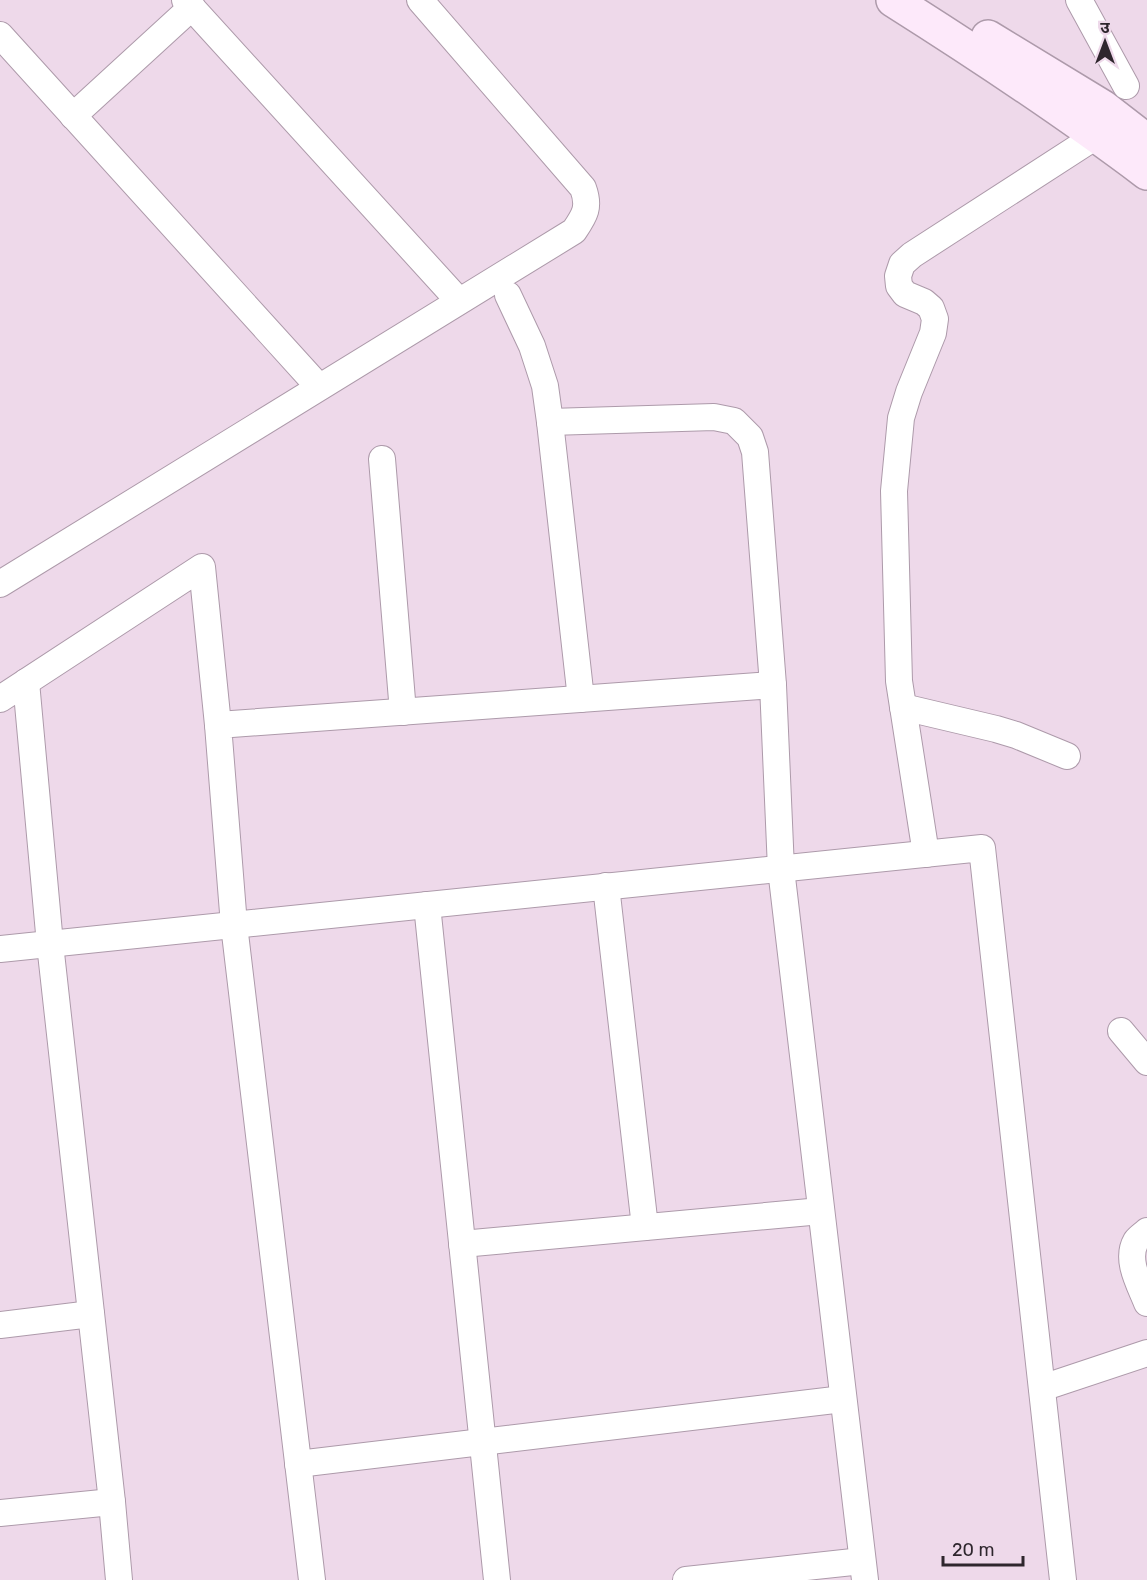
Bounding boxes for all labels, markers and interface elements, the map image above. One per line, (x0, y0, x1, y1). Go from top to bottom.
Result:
north arrow (1075, 12, 1135, 72)
text: उ (1100, 18, 1110, 37)
scale bar (943, 1529, 1022, 1567)
text: 20 m (952, 1539, 994, 1561)

